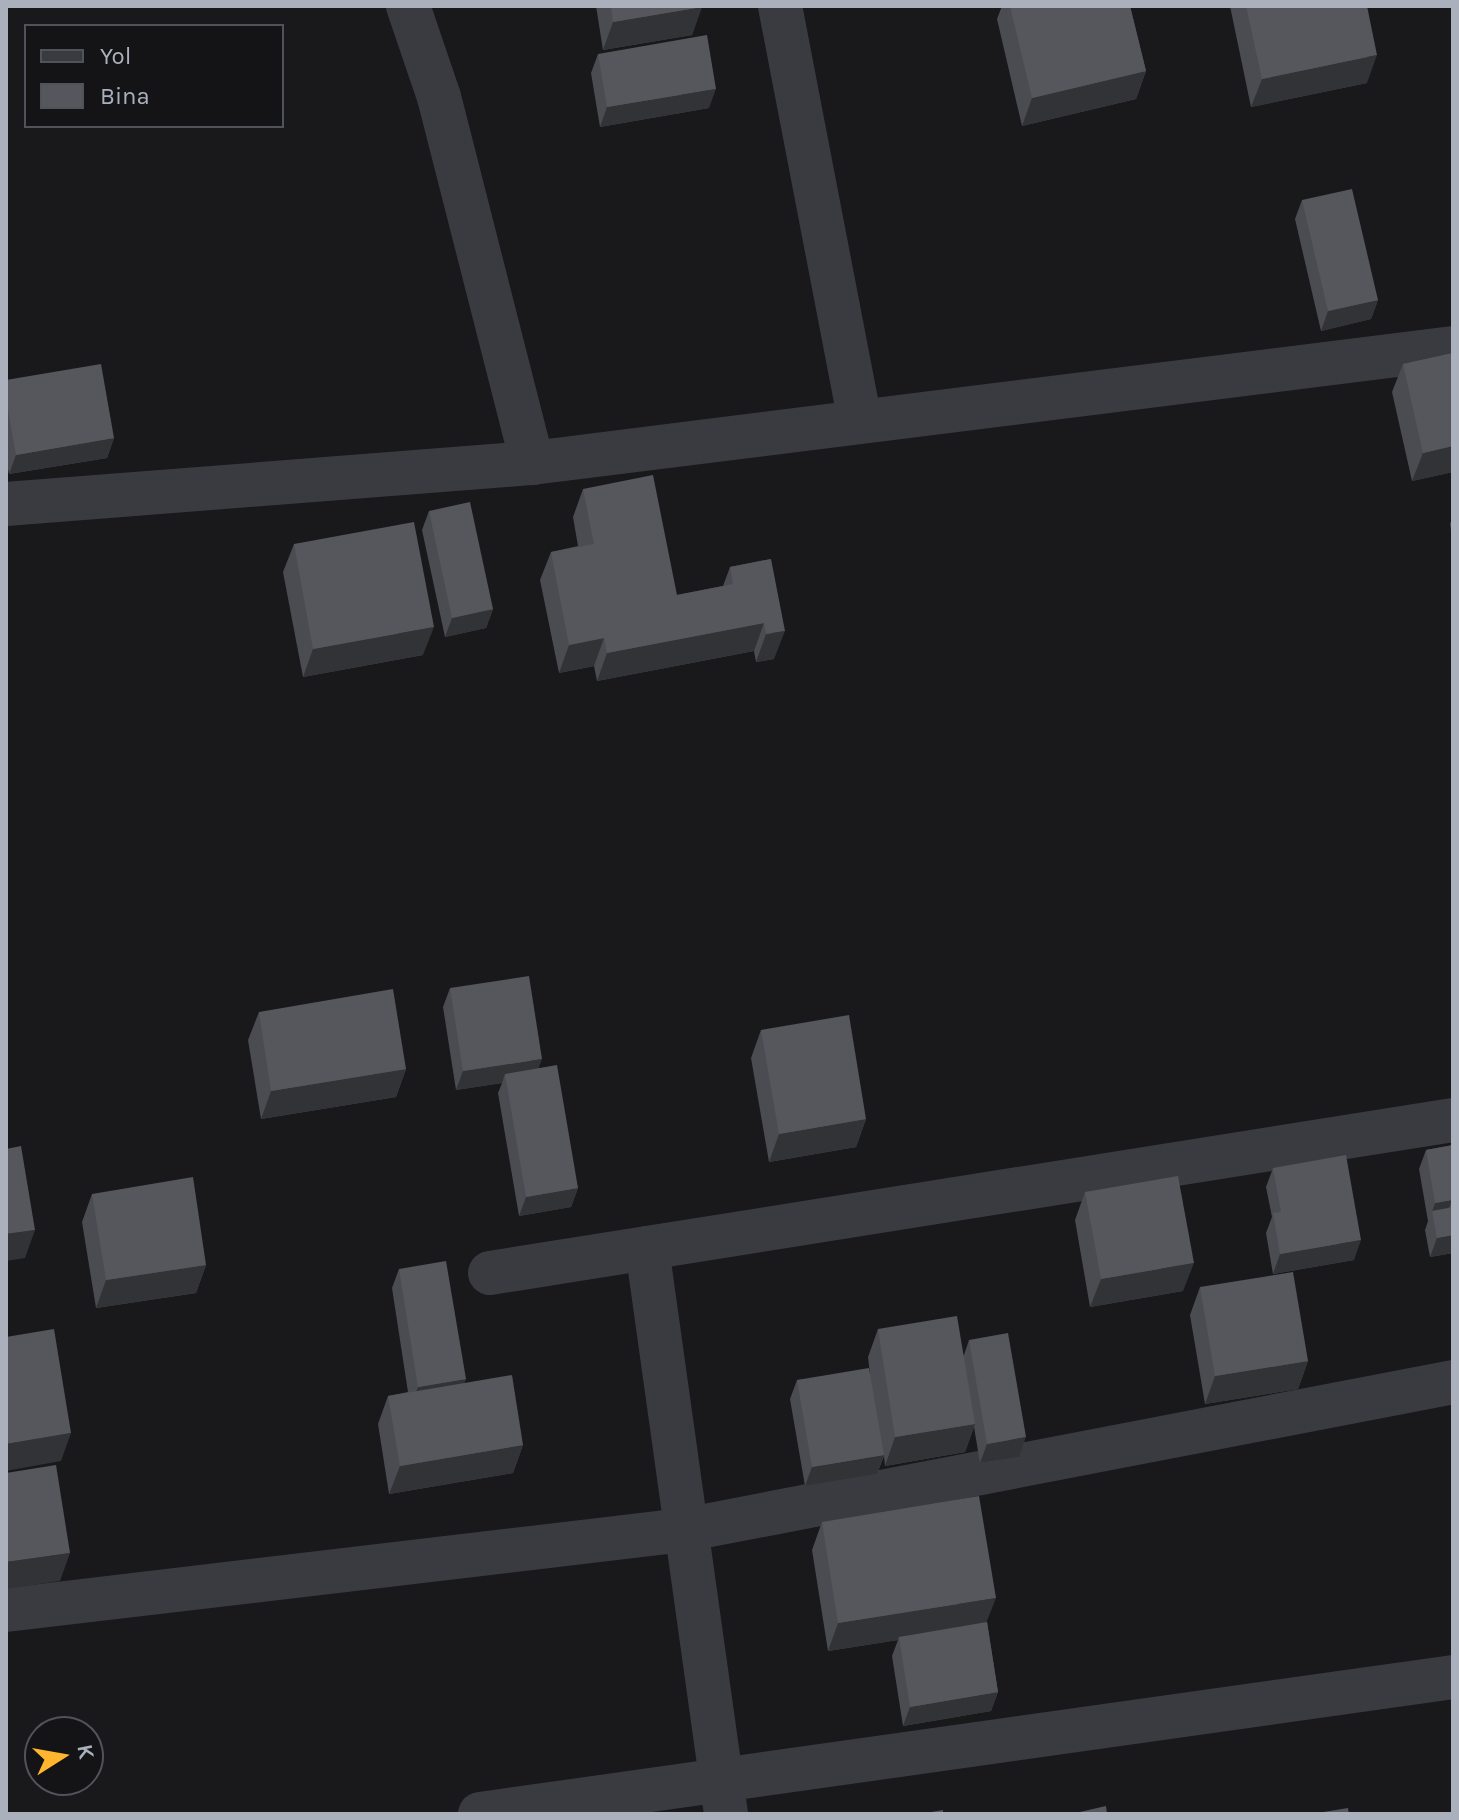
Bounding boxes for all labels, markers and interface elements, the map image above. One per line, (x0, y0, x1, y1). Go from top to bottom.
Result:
legend (24, 24, 284, 128)
text: Yol (100, 42, 131, 70)
text: Bina (100, 82, 150, 110)
north arrow (24, 1716, 104, 1796)
text: K (71, 1742, 100, 1761)

